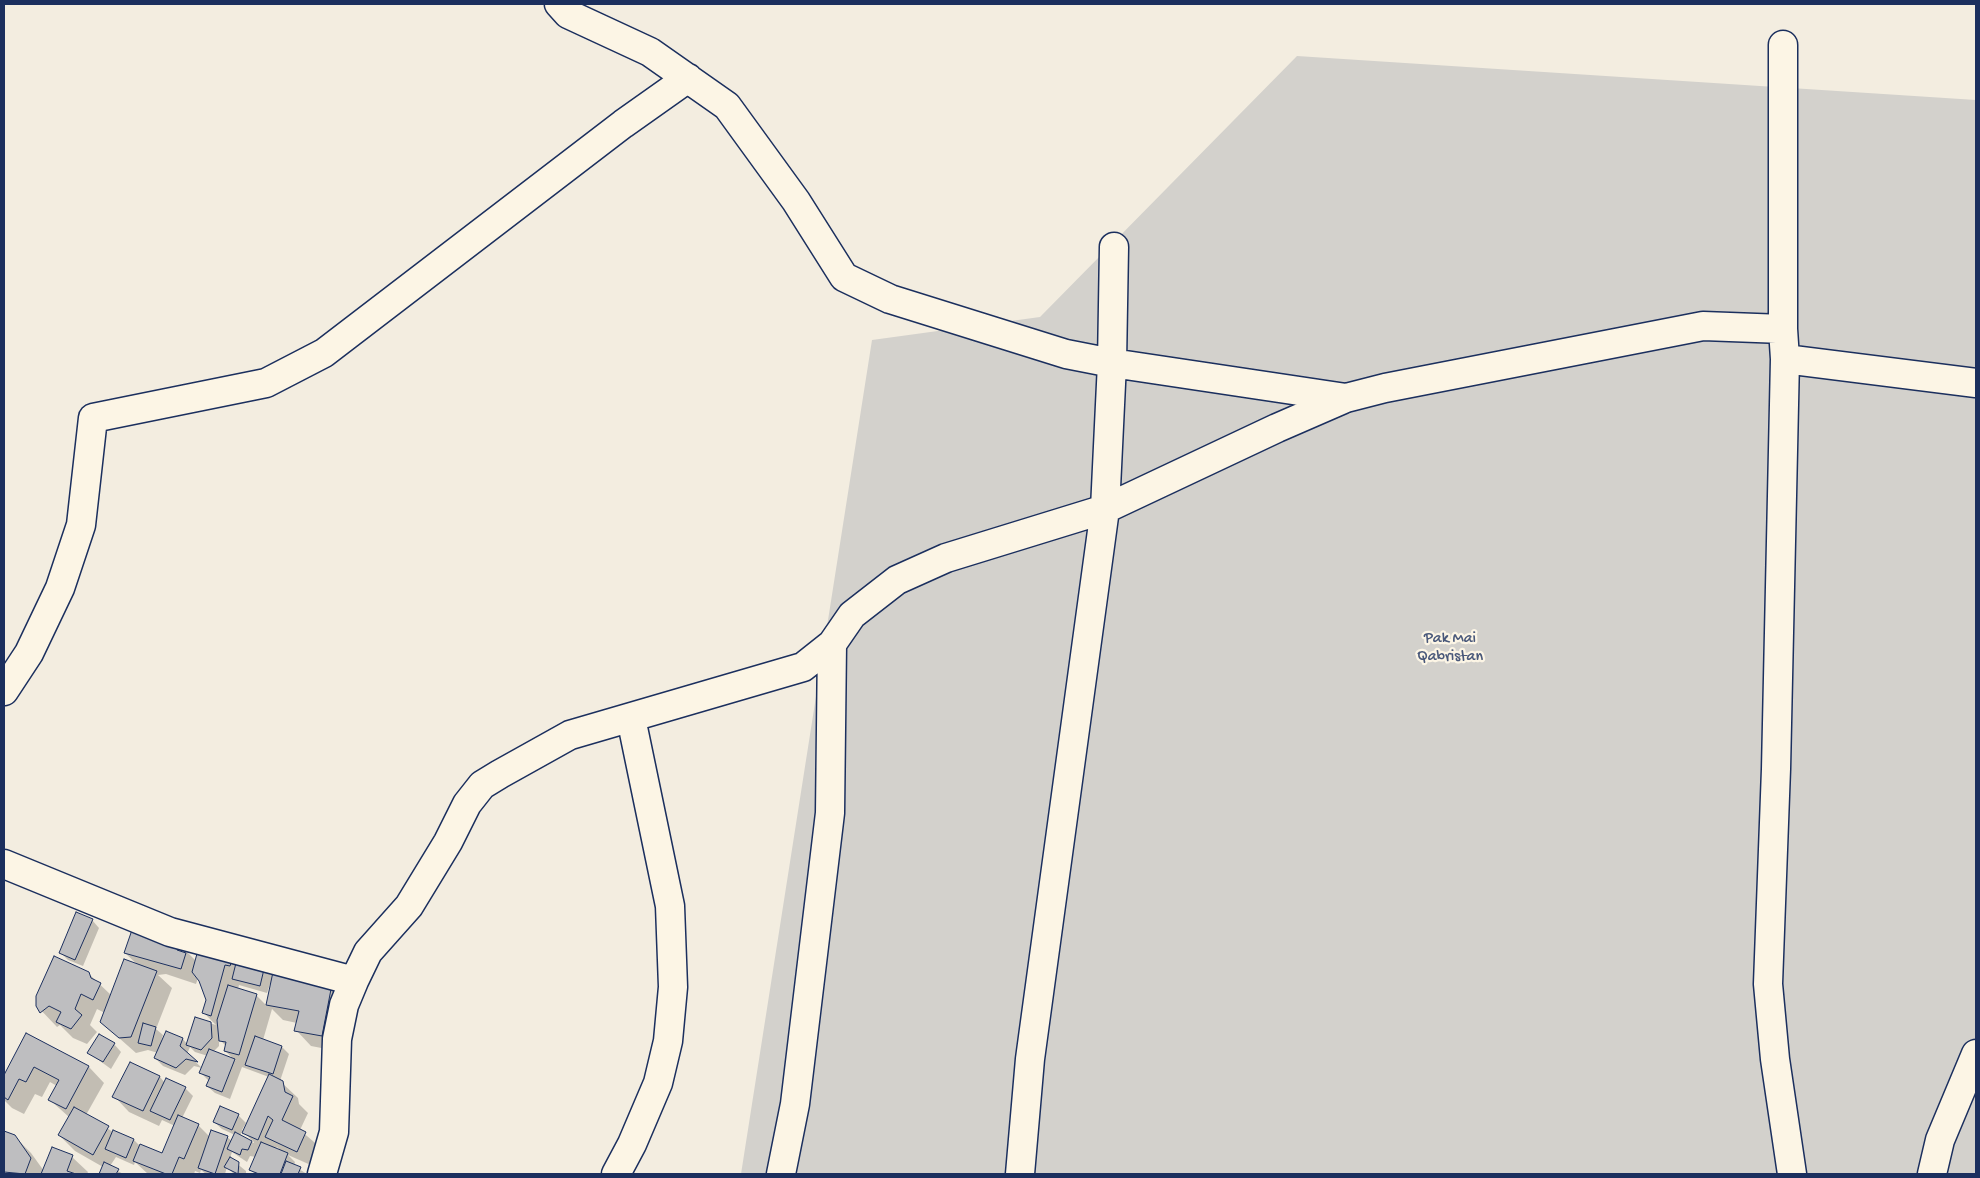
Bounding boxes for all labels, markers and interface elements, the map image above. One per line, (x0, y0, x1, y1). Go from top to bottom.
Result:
park label: Pak Mai Qabristan (1417, 630, 1483, 668)

